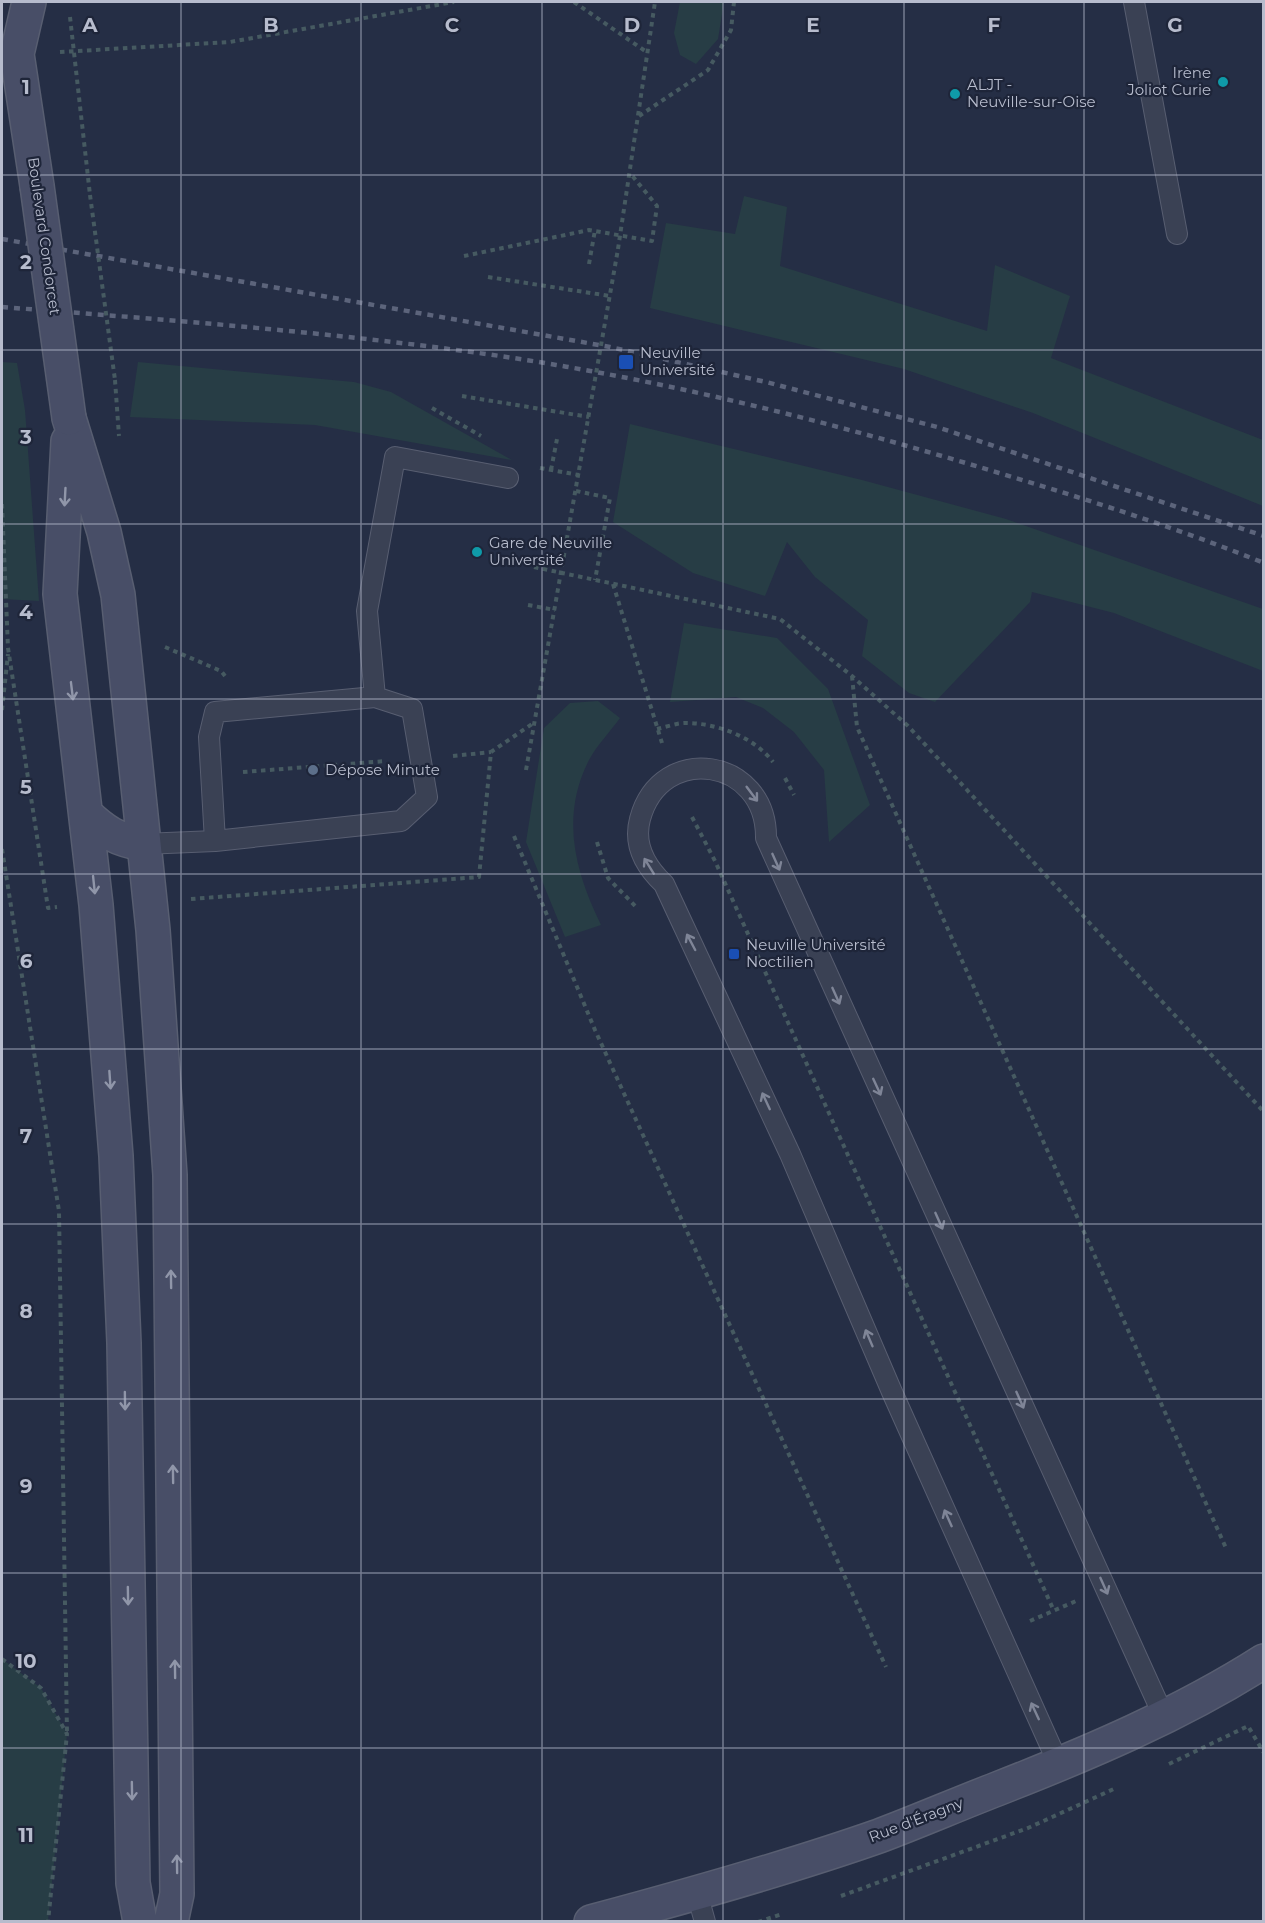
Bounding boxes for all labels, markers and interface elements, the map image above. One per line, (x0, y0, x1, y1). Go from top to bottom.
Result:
text: A (81, 13, 98, 37)
text: B (263, 13, 279, 37)
text: C (445, 13, 460, 37)
text: D (624, 13, 640, 37)
text: E (806, 13, 820, 37)
text: F (988, 13, 1001, 37)
text: G (1167, 13, 1183, 37)
place label: Irène Joliot Curie (1126, 63, 1211, 99)
text: 1 (22, 75, 30, 99)
place label: ALJT - Neuville-sur-Oise (967, 75, 1096, 111)
marker: Irène Joliot Curie (1216, 75, 1230, 89)
marker: ALJT - Neuville-sur-Oise (948, 87, 962, 101)
street label: Boulevard Condorcet (24, 156, 65, 316)
text: 2 (20, 250, 32, 274)
place label: Neuville Université (640, 343, 715, 379)
marker: Neuville Université (617, 353, 635, 371)
text: 3 (19, 425, 32, 449)
one-way arrow (60, 487, 71, 507)
place label: Gare de Neuville Université (489, 533, 612, 569)
marker: Gare de Neuville Université (470, 545, 484, 559)
text: 4 (19, 600, 33, 624)
one-way arrow (67, 681, 78, 701)
place label: Dépose Minute (325, 760, 440, 779)
marker: Dépose Minute (306, 763, 320, 777)
text: 5 (20, 775, 32, 799)
one-way arrow (745, 786, 758, 802)
one-way arrow (771, 852, 783, 870)
one-way arrow (642, 857, 655, 874)
one-way arrow (89, 875, 100, 895)
one-way arrow (684, 933, 696, 951)
place label: Neuville Université Noctilien (746, 935, 886, 971)
marker: Neuville Université Noctilien (727, 947, 741, 961)
text: 6 (20, 949, 33, 973)
one-way arrow (830, 987, 842, 1005)
one-way arrow (104, 1069, 115, 1089)
one-way arrow (871, 1077, 883, 1095)
one-way arrow (759, 1093, 771, 1111)
text: 7 (20, 1124, 32, 1148)
one-way arrow (934, 1212, 945, 1230)
one-way arrow (166, 1269, 177, 1289)
text: 8 (19, 1299, 33, 1323)
one-way arrow (863, 1330, 874, 1348)
one-way arrow (119, 1391, 131, 1411)
one-way arrow (1015, 1391, 1026, 1409)
one-way arrow (167, 1464, 179, 1484)
text: 9 (20, 1474, 32, 1498)
one-way arrow (942, 1510, 953, 1528)
one-way arrow (1099, 1577, 1110, 1595)
one-way arrow (122, 1586, 134, 1606)
text: 10 (15, 1649, 37, 1673)
one-way arrow (169, 1659, 181, 1679)
one-way arrow (1029, 1703, 1040, 1721)
one-way arrow (126, 1781, 138, 1801)
street label: Rue d'Éragny (866, 1792, 967, 1846)
text: 11 (18, 1823, 34, 1847)
one-way arrow (171, 1854, 182, 1874)

